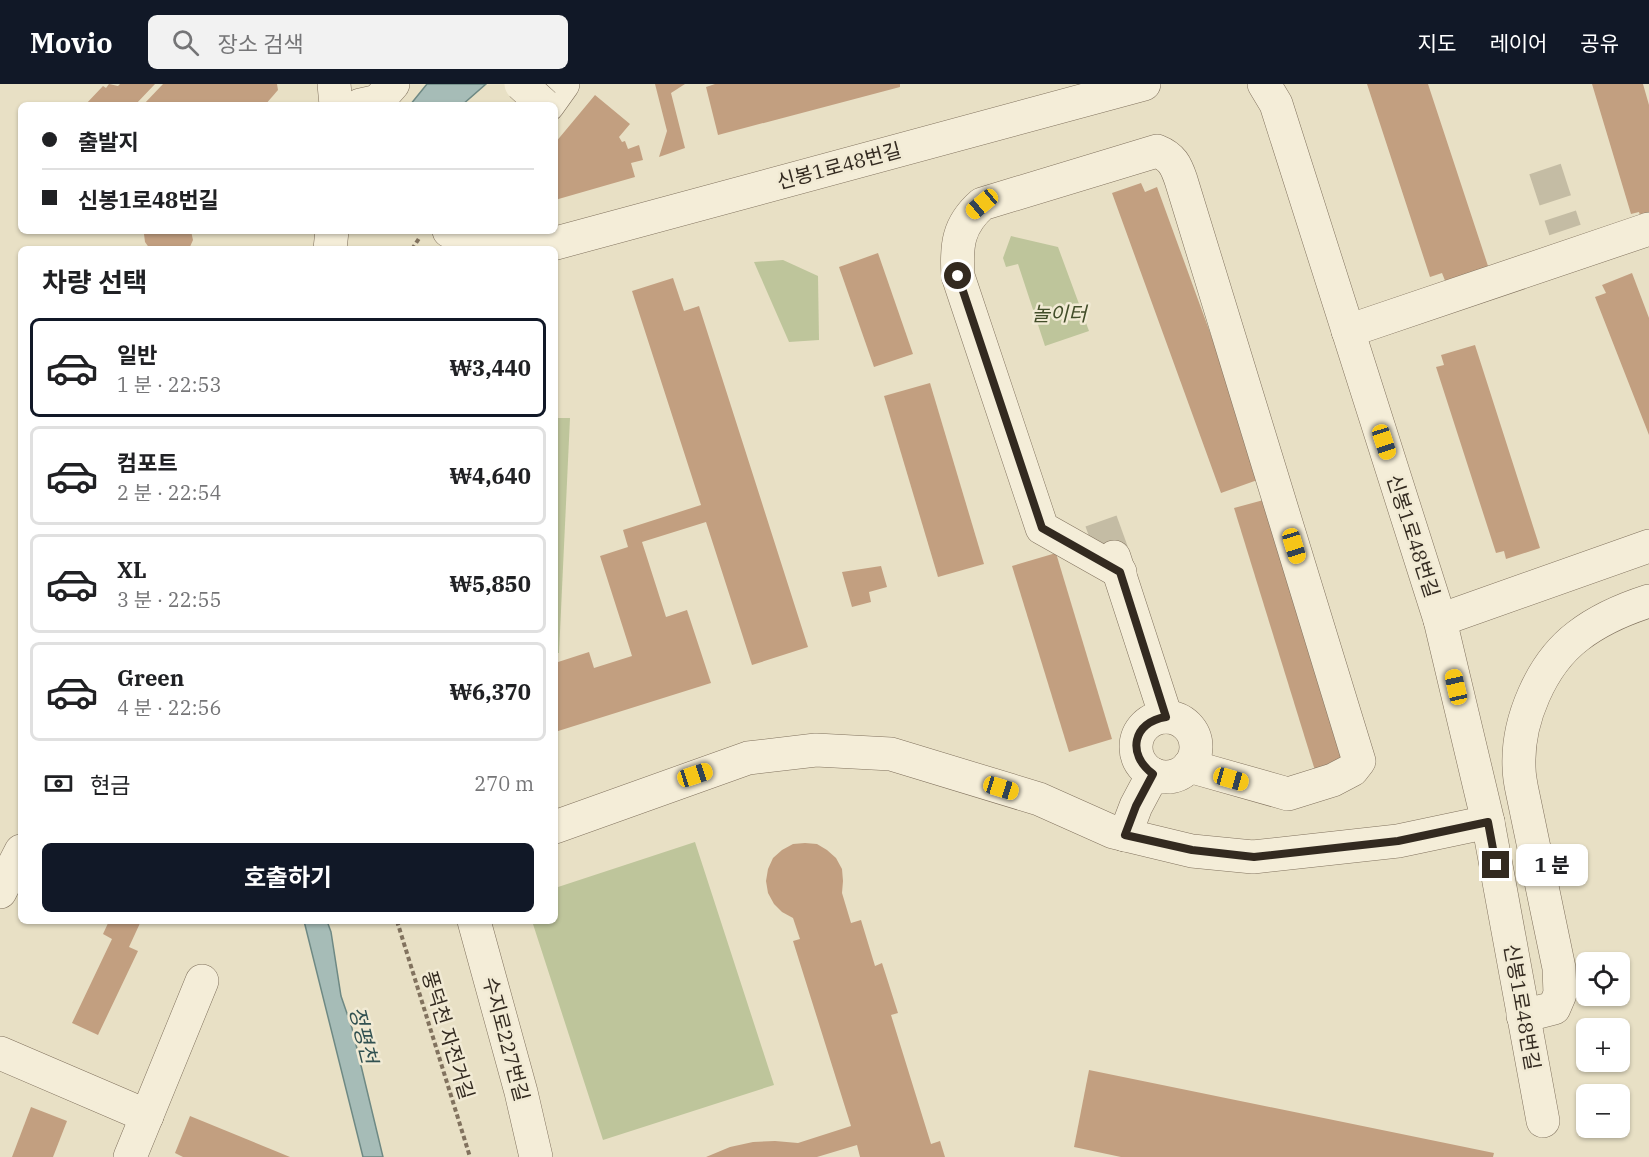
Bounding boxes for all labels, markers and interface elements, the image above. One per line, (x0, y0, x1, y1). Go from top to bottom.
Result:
search box (148, 15, 568, 69)
text: Movio (30, 24, 112, 61)
icon: search (169, 26, 202, 59)
text: 장소 검색 (217, 29, 304, 58)
text: 지도 (1418, 29, 1456, 57)
text: 레이어 (1489, 29, 1547, 57)
text: 공유 (1580, 29, 1619, 57)
text: 출발지 (78, 127, 139, 156)
street label: 신봉1로48번길 (774, 136, 904, 195)
text: 신봉1로48번길 (78, 185, 219, 214)
car (962, 186, 1002, 222)
route start (944, 262, 971, 289)
text: 차량 선택 (42, 264, 148, 299)
park label: 놀이터 (1031, 300, 1089, 327)
text: 일반 (117, 340, 157, 369)
icon: car (45, 341, 99, 395)
text: ₩3,440 (449, 353, 531, 382)
text: 1 분 · 22:53 (117, 371, 222, 398)
car (1370, 422, 1398, 462)
text: 컴포트 (117, 448, 178, 477)
icon: car (45, 449, 99, 503)
text: ₩4,640 (449, 461, 531, 490)
street label: 신봉1로48번길 (1381, 471, 1446, 601)
text: 2 분 · 22:54 (117, 479, 222, 506)
car (1280, 526, 1308, 566)
text: XL (117, 555, 147, 584)
icon: car (45, 557, 99, 611)
text: ₩5,850 (449, 569, 531, 598)
text: 3 분 · 22:55 (117, 586, 222, 613)
text: Green (117, 663, 184, 692)
icon: car (45, 665, 99, 719)
car (1443, 667, 1469, 707)
text: ₩6,370 (449, 677, 531, 706)
text: 4 분 · 22:56 (117, 694, 222, 721)
car (675, 761, 715, 789)
car (1211, 765, 1251, 793)
icon: cash (42, 767, 75, 800)
text: 현금 (90, 770, 130, 799)
text: 270 m (474, 770, 534, 797)
car (981, 774, 1021, 802)
button: 호출하기 (42, 843, 534, 912)
callout: 1 분 (1517, 844, 1589, 886)
route end (1482, 851, 1509, 878)
text: 1 분 (1534, 851, 1570, 878)
street label: 신봉1로48번길 (1498, 942, 1547, 1072)
map controls (1576, 952, 1630, 1138)
button: locate (1576, 952, 1630, 1006)
street label: 풍덕천 자전거길 (416, 967, 481, 1103)
street label: 수지로227번길 (477, 974, 536, 1104)
water label: 정평천 (343, 1003, 385, 1069)
button: + (1576, 1018, 1630, 1072)
button: − (1576, 1084, 1630, 1138)

